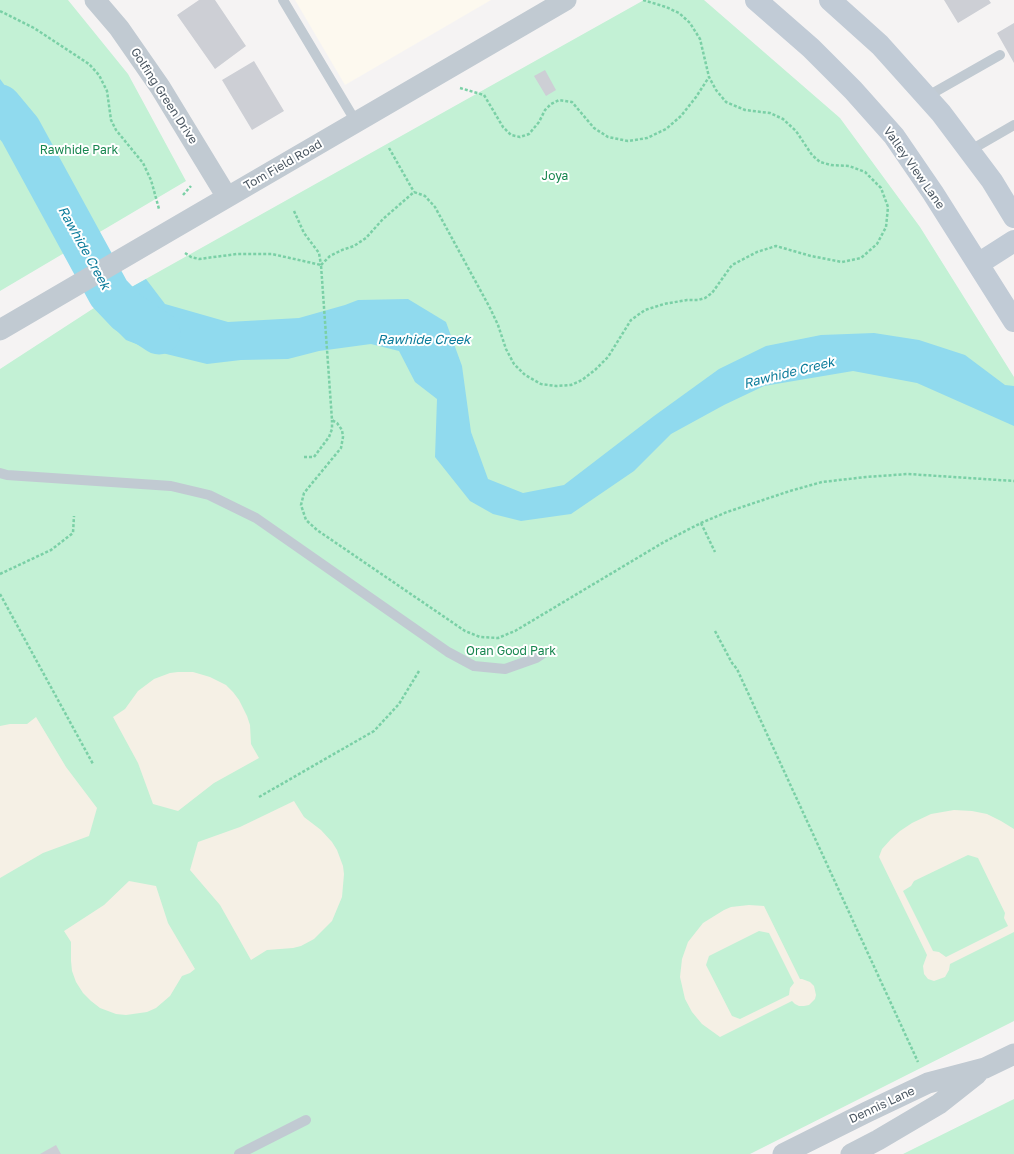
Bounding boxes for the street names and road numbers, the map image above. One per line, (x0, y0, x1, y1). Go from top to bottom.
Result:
street label: Golfing Green Drive (128, 45, 200, 147)
street label: Valley View Lane (880, 124, 948, 212)
street label: Tom Field Road (241, 137, 325, 193)
street label: Dennis Lane (847, 1084, 917, 1126)

